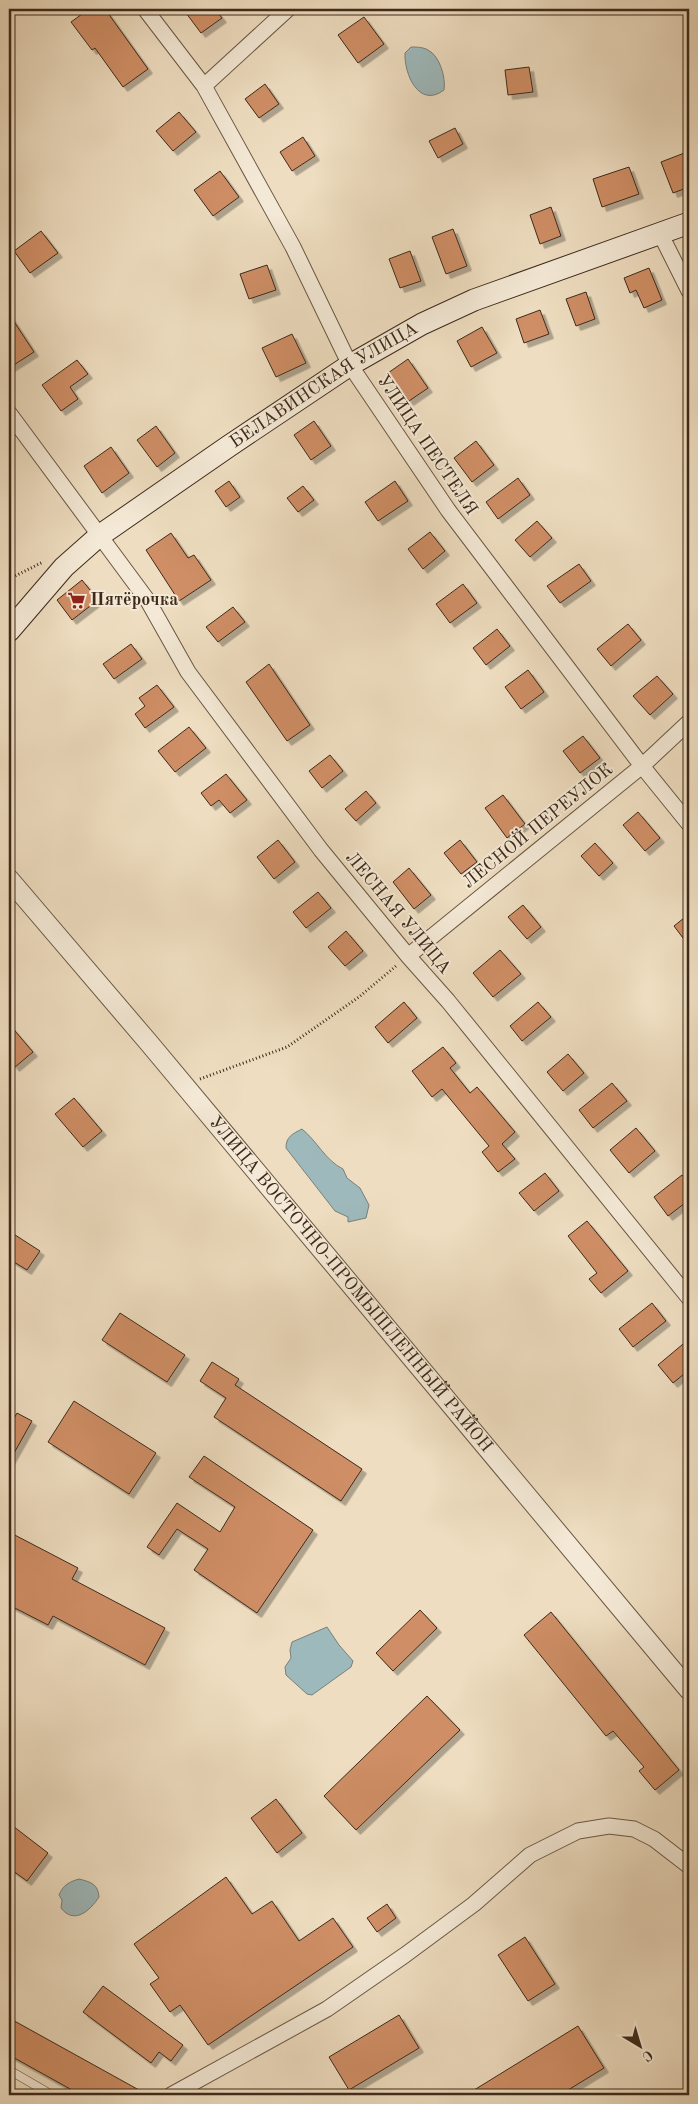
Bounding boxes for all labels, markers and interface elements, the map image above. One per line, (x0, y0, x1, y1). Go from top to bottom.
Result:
street label: БЕЛАВИНСКАЯ УЛИЦА (227, 319, 421, 452)
street label: УЛИЦА ПЕСТЕЛЯ (373, 372, 481, 518)
supermarket icon: Пятёрочка (66, 590, 86, 610)
place label: Пятёрочка (90, 591, 178, 609)
street label: ЛЕСНОЙ ПЕРЕУЛОК (457, 757, 617, 892)
street label: ЛЕСНАЯ УЛИЦА (342, 848, 454, 978)
street label: УЛИЦА ВОСТОЧНО-ПРОМЫШЛЕННЫЙ РАЙОН (205, 1113, 496, 1456)
north arrow (616, 2022, 666, 2072)
text: С (639, 2047, 655, 2064)

